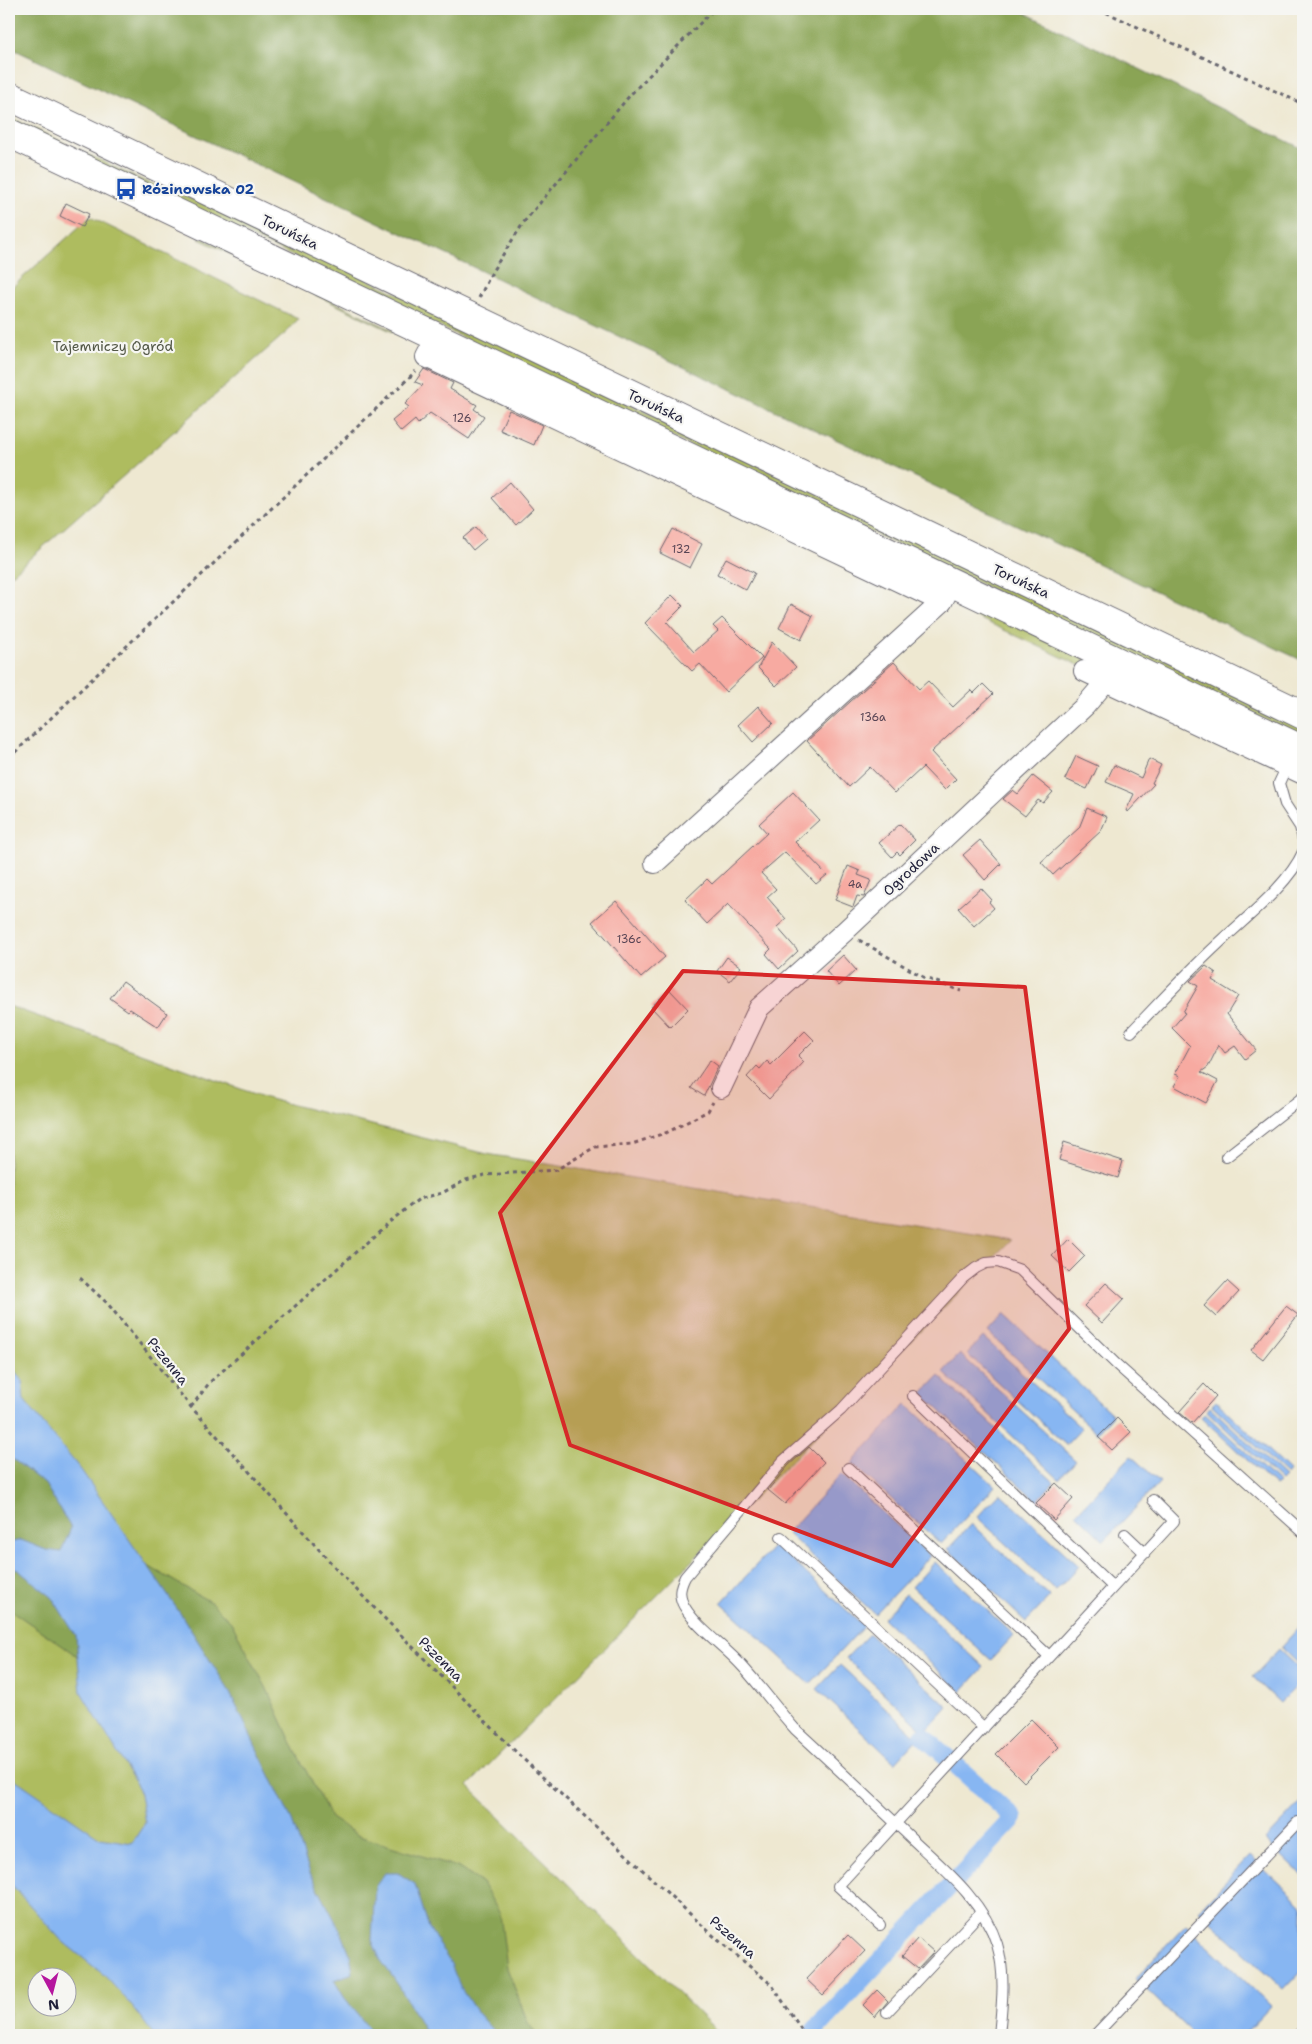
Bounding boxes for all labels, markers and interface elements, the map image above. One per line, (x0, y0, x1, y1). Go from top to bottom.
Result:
bus stop icon: Rózinowska 02 (113, 176, 139, 202)
place label: Rózinowska 02 (142, 180, 255, 198)
street label: Toruńska (259, 211, 322, 254)
park label: Tajemniczy Ogród (53, 337, 173, 355)
street label: Toruńska (625, 385, 688, 427)
house number: 126 (453, 411, 471, 426)
house number: 132 (672, 542, 690, 557)
street label: Toruńska (990, 560, 1053, 602)
house number: 136a (860, 710, 886, 725)
street label: Ogrodowa (879, 838, 943, 900)
house number: 4a (848, 877, 862, 892)
house number: 136c (617, 932, 642, 947)
street label: Pszenna (143, 1334, 193, 1389)
street label: Pszenna (415, 1633, 467, 1685)
street label: Pszenna (706, 1912, 760, 1962)
north arrow (28, 1966, 78, 2016)
text: N (47, 1995, 60, 2015)

